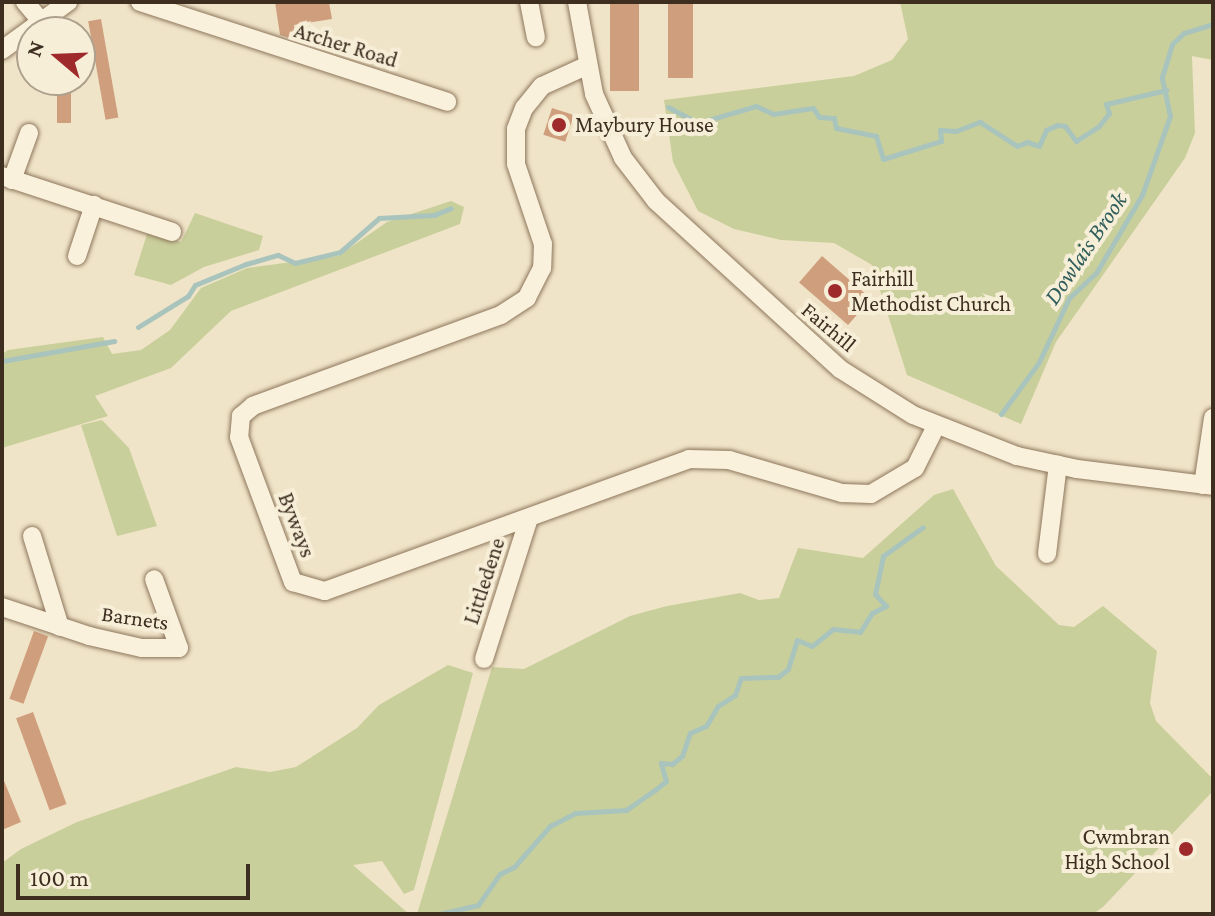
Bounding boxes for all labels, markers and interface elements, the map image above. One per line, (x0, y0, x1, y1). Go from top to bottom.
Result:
north arrow (16, 16, 96, 96)
street label: Archer Road (291, 17, 401, 73)
text: N (20, 38, 49, 60)
place label: Maybury House (575, 112, 714, 138)
marker: Maybury House (550, 116, 568, 134)
water label: Dowlais Brook (1037, 186, 1133, 310)
place label: Fairhill Methodist Church (851, 265, 1011, 316)
marker: Fairhill Methodist Church (826, 282, 844, 300)
street label: Fairhill (796, 297, 862, 357)
street label: Byways (273, 489, 321, 561)
street label: Littledene (458, 534, 510, 628)
street label: Barnets (100, 600, 170, 636)
place label: Cwmbran High School (1064, 823, 1170, 874)
marker: Cwmbran High School (1177, 840, 1195, 858)
scale bar (20, 848, 254, 898)
text: 100 m (30, 864, 89, 891)

